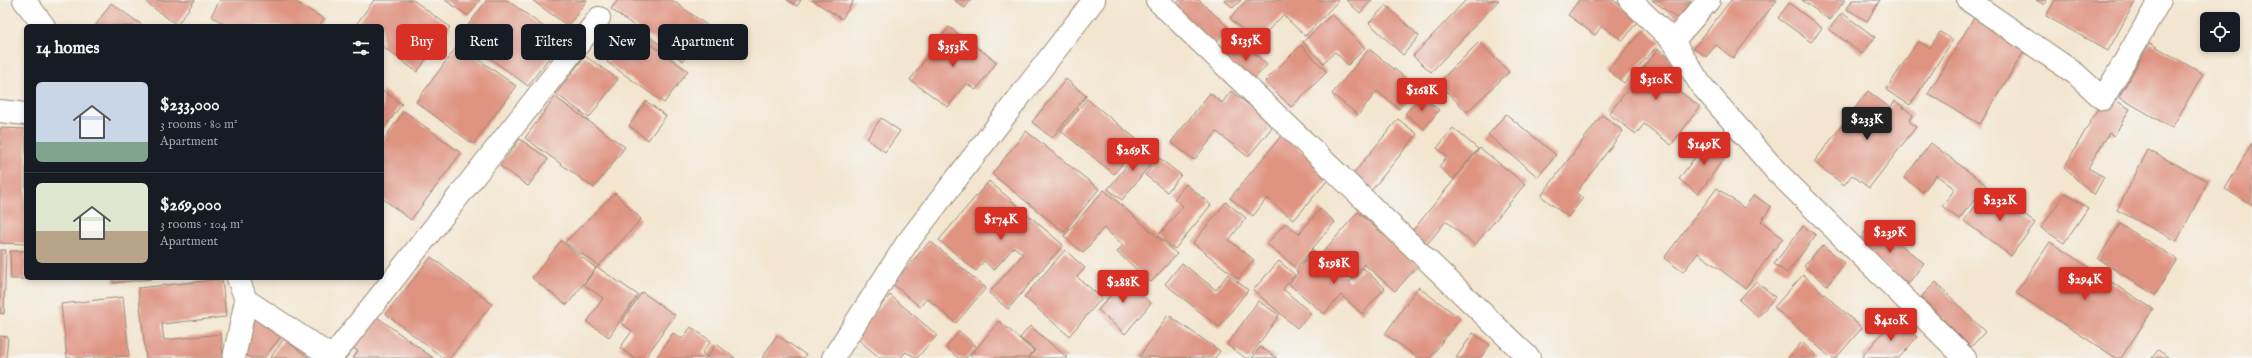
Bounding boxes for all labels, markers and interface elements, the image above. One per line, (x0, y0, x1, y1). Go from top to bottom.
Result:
map controls (2200, 12, 2240, 52)
button: locate (2200, 12, 2240, 52)
chip: Buy (396, 24, 447, 60)
chip: Rent (455, 24, 513, 60)
chip: Filters (521, 24, 586, 60)
chip: New (594, 24, 650, 60)
chip: Apartment (658, 24, 748, 60)
pin: $135K (1218, 28, 1274, 62)
text: $135K (1230, 32, 1262, 49)
pin: $353K (925, 34, 981, 68)
icon: filters (350, 37, 372, 59)
text: 14 homes (36, 38, 99, 59)
text: $353K (937, 38, 969, 55)
pin: $310K (1628, 67, 1684, 101)
text: $310K (1640, 71, 1672, 88)
pin: $168K (1394, 78, 1450, 112)
text: $168K (1406, 82, 1438, 99)
text: $233,000 (160, 95, 220, 116)
icon: home (68, 98, 116, 146)
pin: $233K (1839, 107, 1895, 141)
text: $233K (1851, 111, 1883, 128)
text: 3 rooms · 80 m² (160, 116, 238, 133)
pin: $149K (1676, 132, 1732, 166)
text: Apartment (160, 133, 218, 150)
text: $149K (1687, 136, 1721, 153)
pin: $269K (1105, 138, 1161, 172)
text: $269K (1116, 142, 1150, 159)
pin: $232K (1972, 188, 2028, 222)
text: $232K (1983, 192, 2017, 209)
text: $269,000 (160, 195, 222, 216)
icon: home (68, 199, 116, 247)
pin: $174K (973, 207, 1029, 241)
text: $174K (984, 211, 1018, 228)
text: 3 rooms · 104 m² (160, 216, 244, 233)
pin: $239K (1862, 220, 1918, 254)
text: $239K (1873, 224, 1907, 241)
text: Apartment (160, 233, 218, 250)
pin: $198K (1306, 251, 1362, 285)
text: $198K (1318, 255, 1350, 272)
pin: $294K (2057, 267, 2113, 301)
pin: $288K (1095, 270, 1151, 304)
text: $294K (2068, 271, 2102, 288)
text: $288K (1107, 274, 1139, 291)
pin: $410K (1863, 308, 1919, 342)
text: $410K (1874, 312, 1908, 329)

